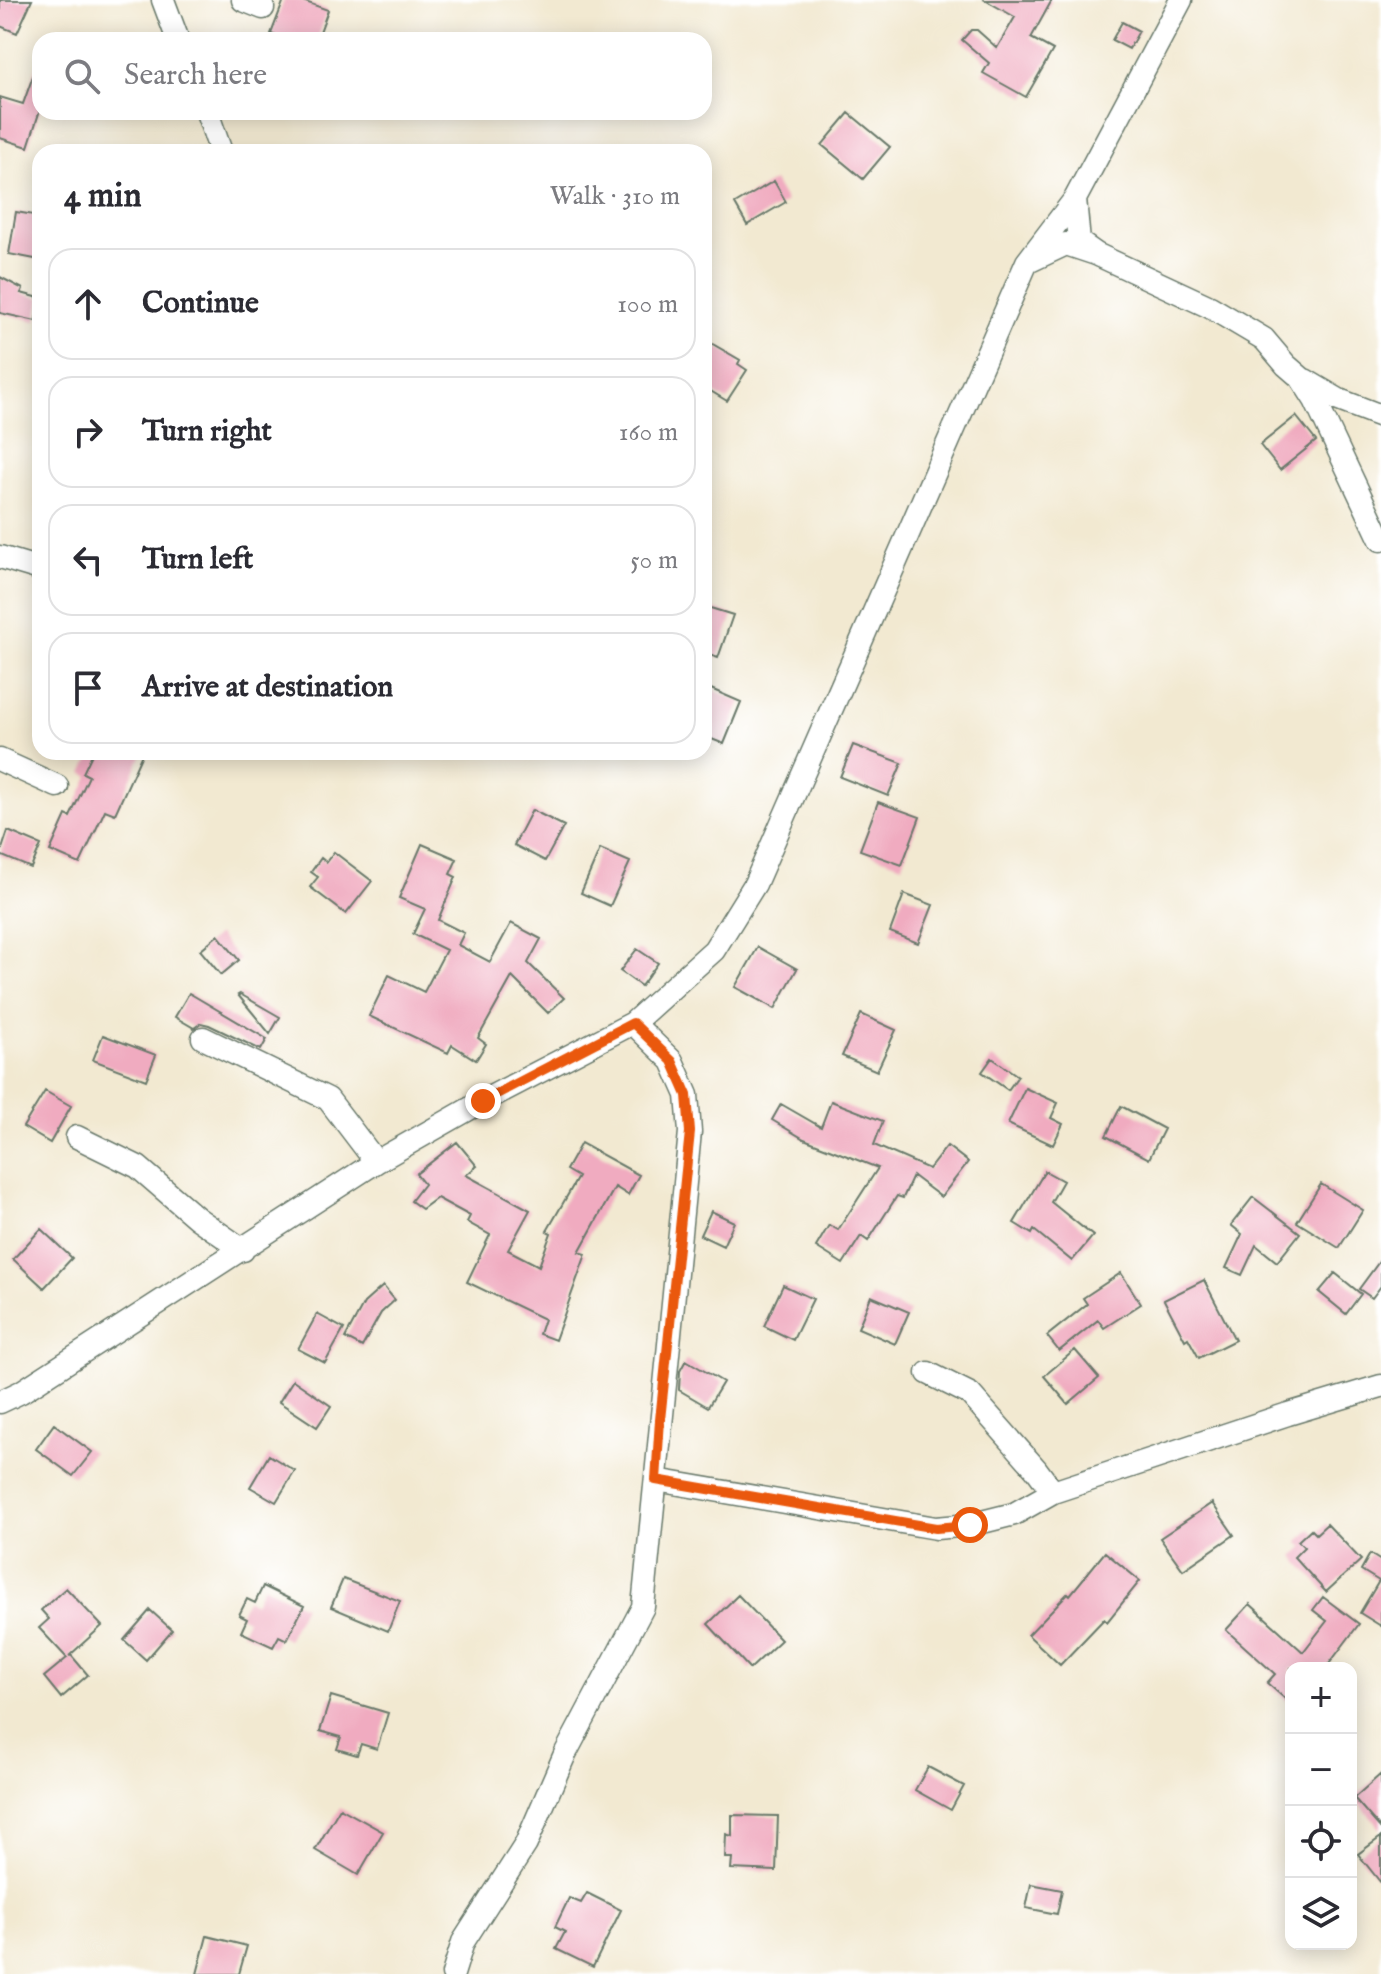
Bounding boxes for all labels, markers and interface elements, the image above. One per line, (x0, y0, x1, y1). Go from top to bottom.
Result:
search box (32, 32, 712, 120)
icon: search (60, 54, 104, 98)
text: Search here (124, 57, 267, 95)
text: 4 min (64, 175, 142, 218)
text: Walk · 310 m (550, 180, 680, 213)
icon: ahead (66, 282, 110, 326)
text: Continue (142, 285, 259, 323)
text: 100 m (617, 288, 678, 321)
icon: right (66, 410, 110, 454)
text: Turn right (142, 413, 272, 451)
text: 160 m (619, 416, 678, 449)
icon: left (66, 538, 110, 582)
text: Turn left (142, 541, 253, 579)
text: 50 m (630, 544, 678, 577)
icon: arrive (66, 666, 110, 710)
text: Arrive at destination (142, 669, 393, 707)
route end (465, 1083, 501, 1119)
route start (952, 1507, 988, 1543)
map controls (1285, 1662, 1357, 1950)
button: + (1285, 1662, 1357, 1734)
button: − (1285, 1734, 1357, 1806)
button: locate (1285, 1806, 1357, 1878)
button: layers (1285, 1878, 1357, 1950)

